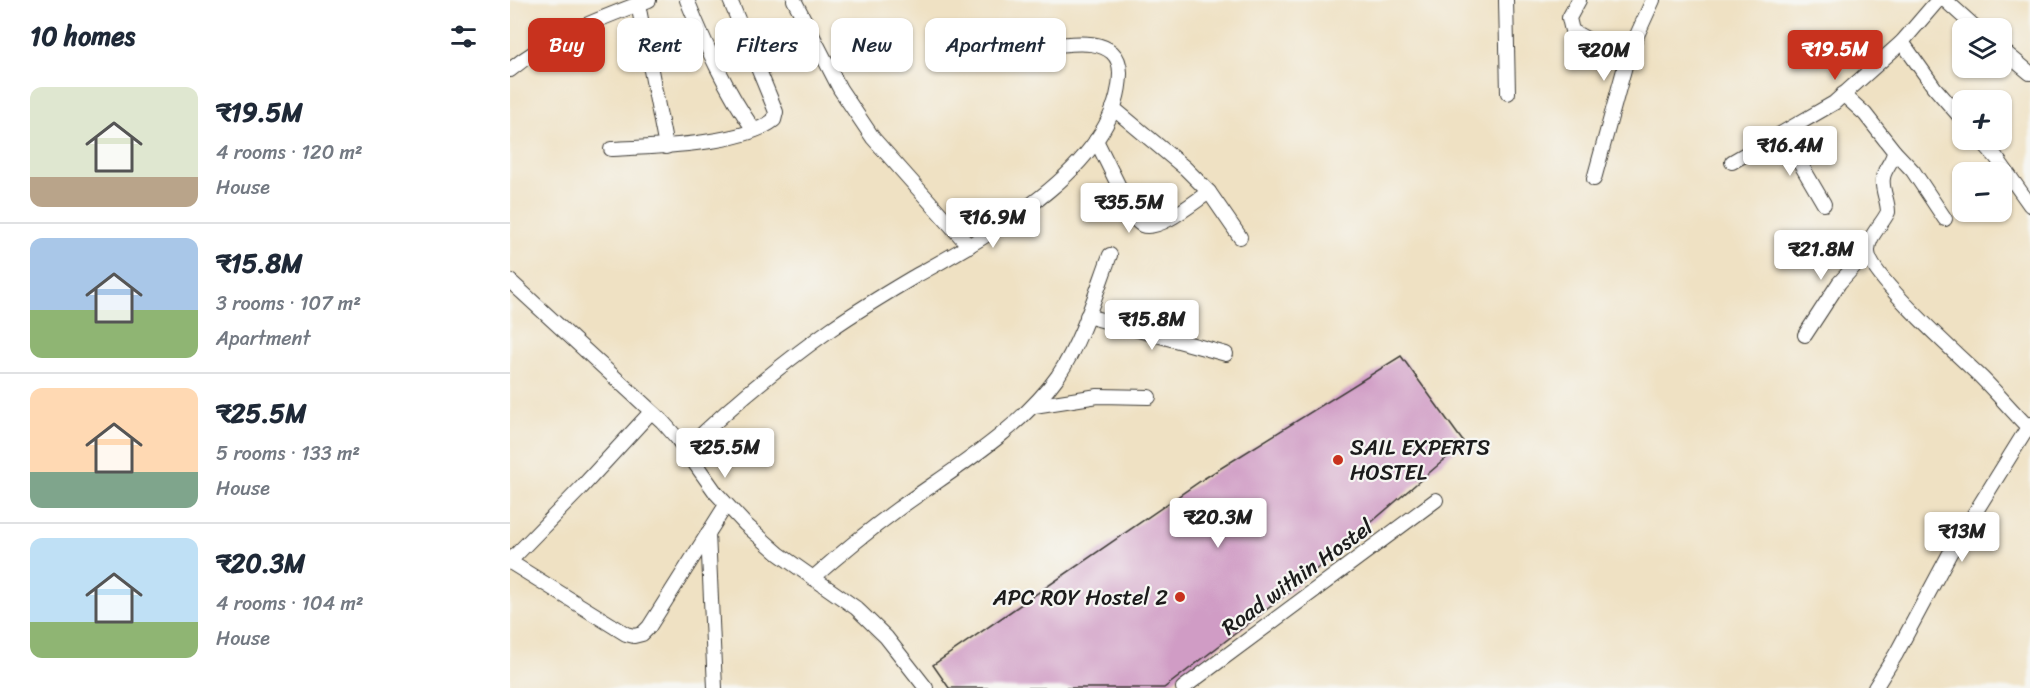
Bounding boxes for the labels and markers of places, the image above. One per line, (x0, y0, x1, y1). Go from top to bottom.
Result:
pin: ₹19.5M (1786, 30, 1884, 81)
pin: ₹20M (1568, 31, 1640, 82)
pin: ₹16.4M (1741, 126, 1839, 177)
pin: ₹35.5M (1080, 183, 1178, 234)
pin: ₹16.9M (944, 198, 1042, 249)
pin: ₹21.8M (1772, 230, 1870, 281)
pin: ₹15.8M (1103, 300, 1201, 351)
pin: ₹25.5M (676, 428, 774, 479)
place label: SAIL EXPERTS HOSTEL (1350, 428, 1490, 492)
marker: SAIL EXPERTS HOSTEL (1331, 453, 1345, 467)
pin: ₹20.3M (1169, 498, 1267, 549)
pin: ₹13M (1926, 512, 1998, 563)
place label: APC ROY Hostel 2 (992, 578, 1168, 617)
marker: APC ROY Hostel 2 (1173, 590, 1187, 604)

